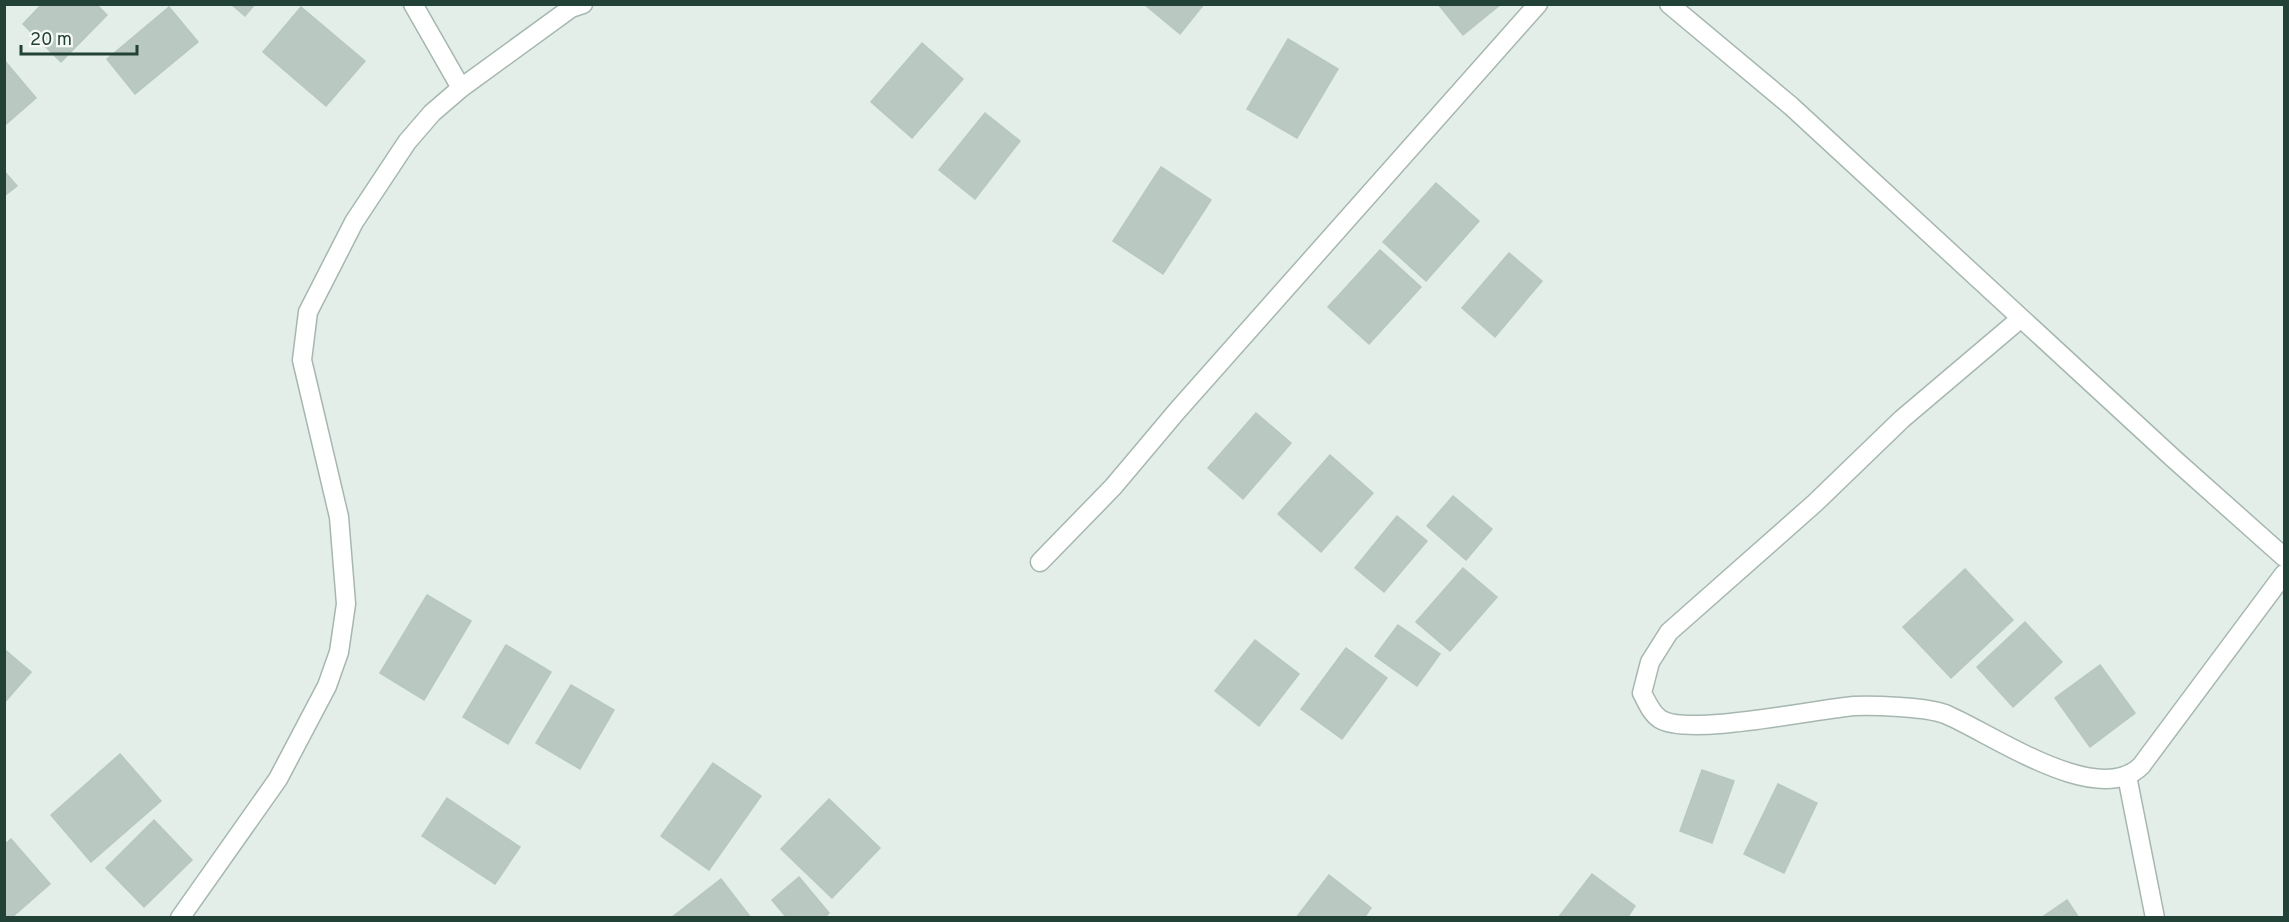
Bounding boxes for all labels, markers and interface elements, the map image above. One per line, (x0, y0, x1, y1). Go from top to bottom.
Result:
scale bar (21, 18, 136, 56)
text: 20 m (30, 29, 72, 52)

